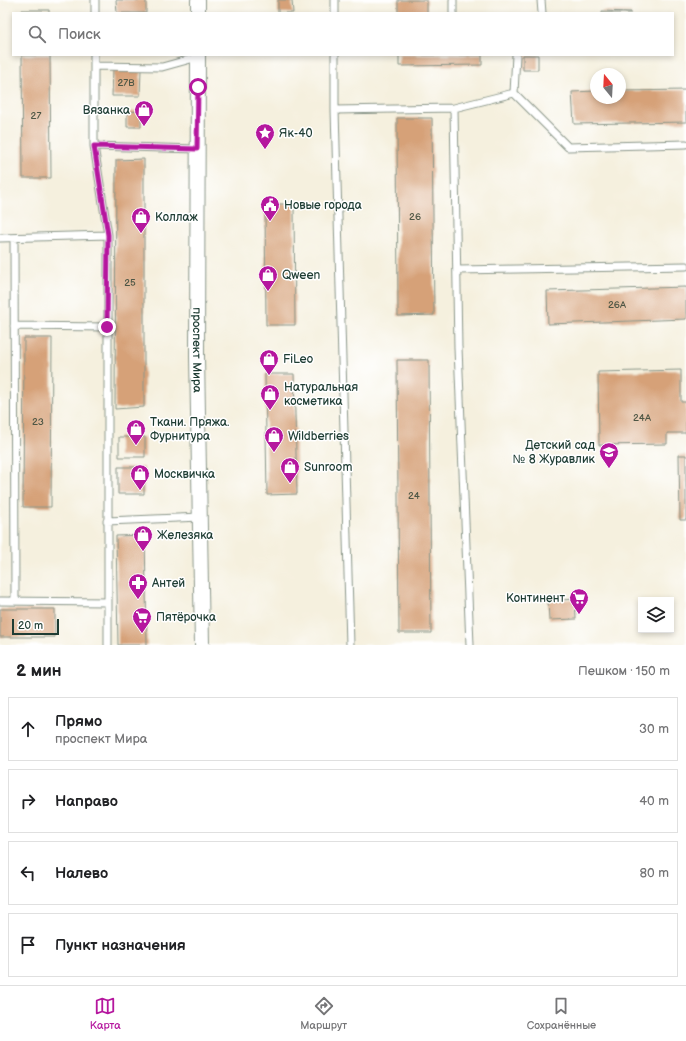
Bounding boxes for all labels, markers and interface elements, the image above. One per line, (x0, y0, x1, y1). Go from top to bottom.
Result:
search box (12, 12, 674, 56)
icon: search (26, 23, 48, 45)
text: Поиск (58, 25, 101, 44)
north arrow (590, 68, 626, 104)
house number: 27В (117, 77, 135, 89)
route start (189, 78, 207, 96)
shop icon: Вязанка (133, 99, 155, 127)
place label: Вязанка (83, 103, 130, 118)
house number: 27 (31, 110, 41, 122)
place icon: Як-40 (254, 122, 276, 150)
place label: Як-40 (279, 126, 313, 141)
public building icon: Новые города (259, 194, 281, 222)
place label: Новые города (284, 198, 362, 213)
shop icon: Коллаж (130, 206, 152, 234)
place label: Коллаж (155, 210, 199, 225)
house number: 26 (409, 211, 421, 223)
shop icon: Qween (257, 264, 279, 292)
place label: Qween (282, 268, 321, 283)
house number: 25 (124, 277, 136, 289)
house number: 26А (608, 299, 627, 311)
street label: проспект Мира (189, 307, 205, 393)
route end (98, 318, 116, 336)
shop icon: FiLeo (258, 348, 280, 376)
place label: FiLeo (283, 352, 314, 367)
place label: Натуральная косметика (284, 380, 359, 409)
shop icon: Натуральная косметика (259, 383, 281, 411)
house number: 24А (633, 412, 652, 424)
place label: Ткани. Пряжа. Фурнитура (150, 415, 229, 444)
house number: 23 (32, 416, 44, 428)
shop icon: Ткани. Пряжа. Фурнитура (125, 418, 147, 446)
shop icon: Wildberries (263, 425, 285, 453)
place label: Wildberries (288, 429, 349, 444)
place label: Детский сад № 8 Журавлик (513, 438, 596, 467)
school or university icon: Детский сад № 8 Журавлик (598, 441, 620, 469)
shop icon: Sunroom (279, 456, 301, 484)
place label: Sunroom (304, 460, 352, 475)
shop icon: Москвичка (129, 463, 151, 491)
place label: Москвичка (154, 467, 215, 482)
house number: 24 (408, 490, 420, 502)
shop icon: Железяка (132, 524, 154, 552)
place label: Железяка (157, 528, 213, 543)
pharmacy icon: Антей (127, 572, 149, 600)
place label: Антей (151, 576, 185, 591)
supermarket icon: Континент (568, 587, 590, 615)
place label: Континент (506, 591, 565, 606)
map controls (638, 597, 674, 633)
button: layers (638, 597, 674, 633)
supermarket icon: Пятёрочка (131, 606, 153, 634)
place label: Пятёрочка (156, 610, 216, 625)
scale bar (12, 617, 59, 636)
text: 20 m (18, 619, 43, 632)
text: 2 мин (16, 661, 62, 681)
text: Пешком · 150 m (578, 663, 670, 679)
text: Прямо (55, 712, 102, 731)
icon: ahead (17, 718, 39, 740)
text: 30 m (639, 721, 669, 737)
text: проспект Мира (55, 731, 147, 747)
icon: right (17, 790, 39, 812)
text: Направо (55, 792, 118, 811)
text: 40 m (639, 793, 669, 809)
icon: left (17, 862, 39, 884)
text: Налево (55, 864, 108, 883)
text: 80 m (640, 865, 669, 881)
icon: arrive (17, 934, 39, 956)
text: Пункт назначения (55, 936, 186, 955)
tab: Карта (90, 995, 121, 1032)
tab: Маршрут (300, 995, 347, 1032)
tab: Сохранённые (527, 995, 596, 1032)

